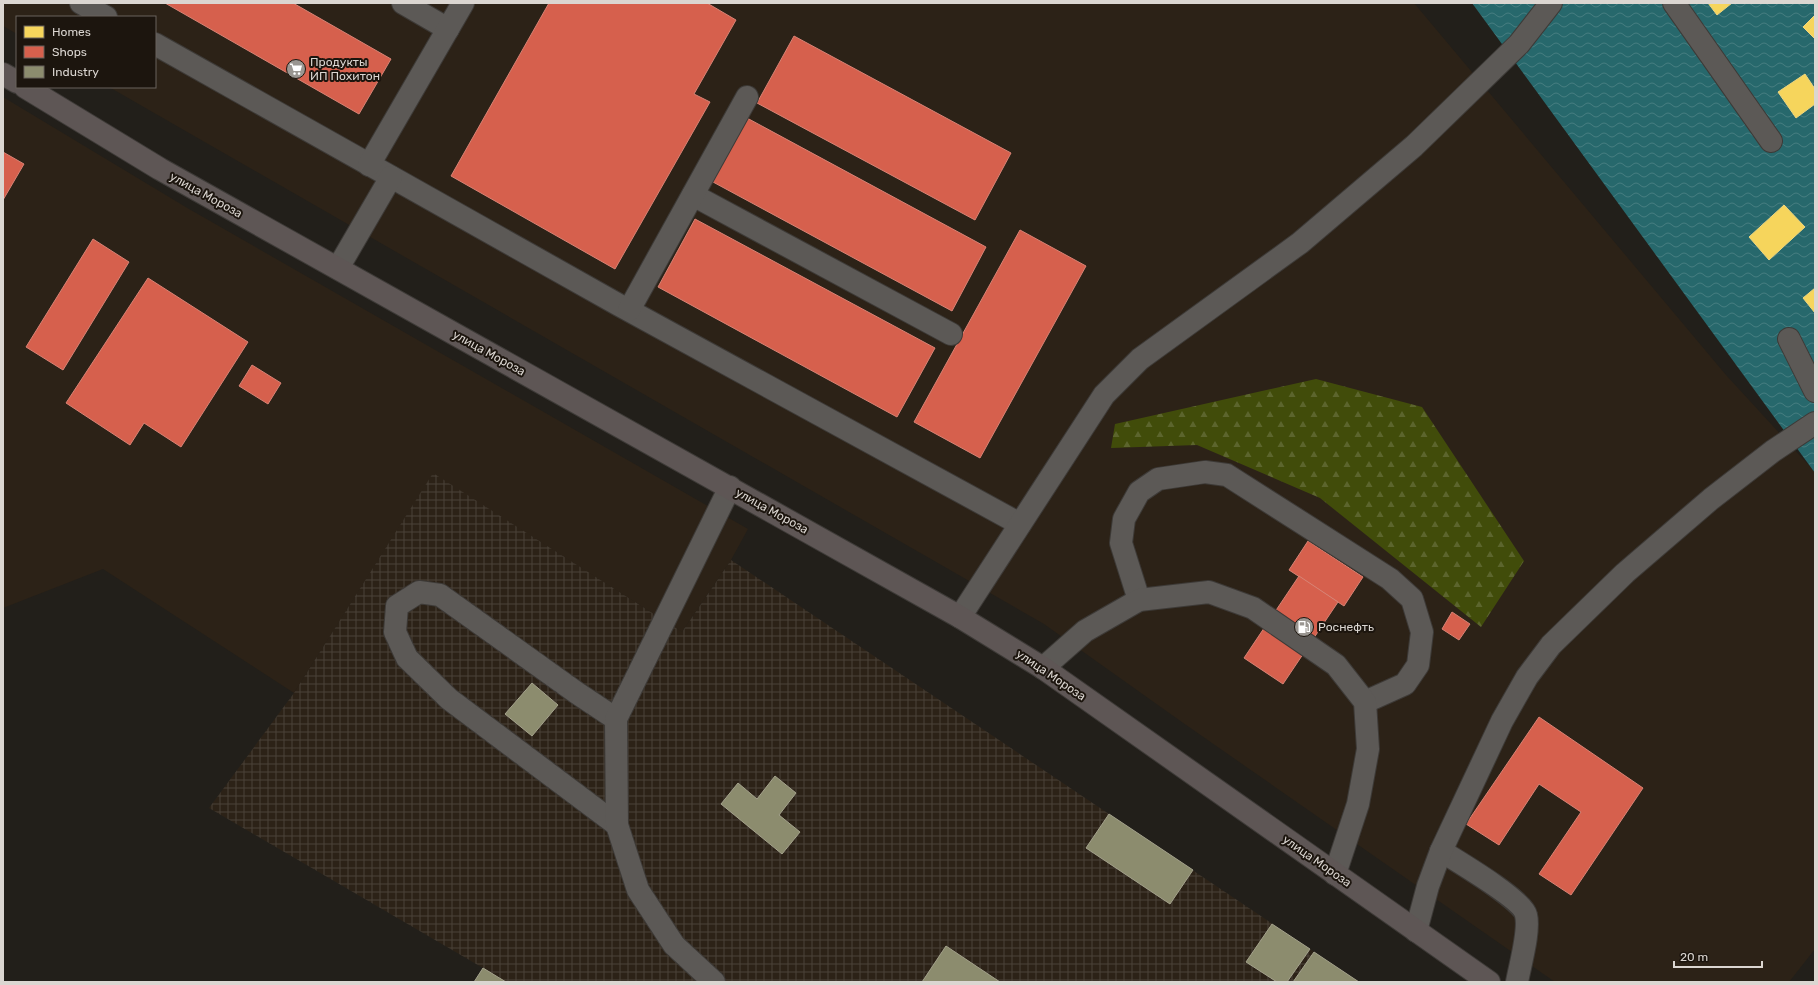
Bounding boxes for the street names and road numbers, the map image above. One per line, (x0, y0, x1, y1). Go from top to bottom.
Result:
street label: улица Мороза (167, 169, 245, 221)
street label: улица Мороза (450, 327, 528, 379)
street label: улица Мороза (733, 485, 811, 537)
street label: улица Мороза (1014, 647, 1088, 703)
street label: улица Мороза (1280, 832, 1354, 890)

